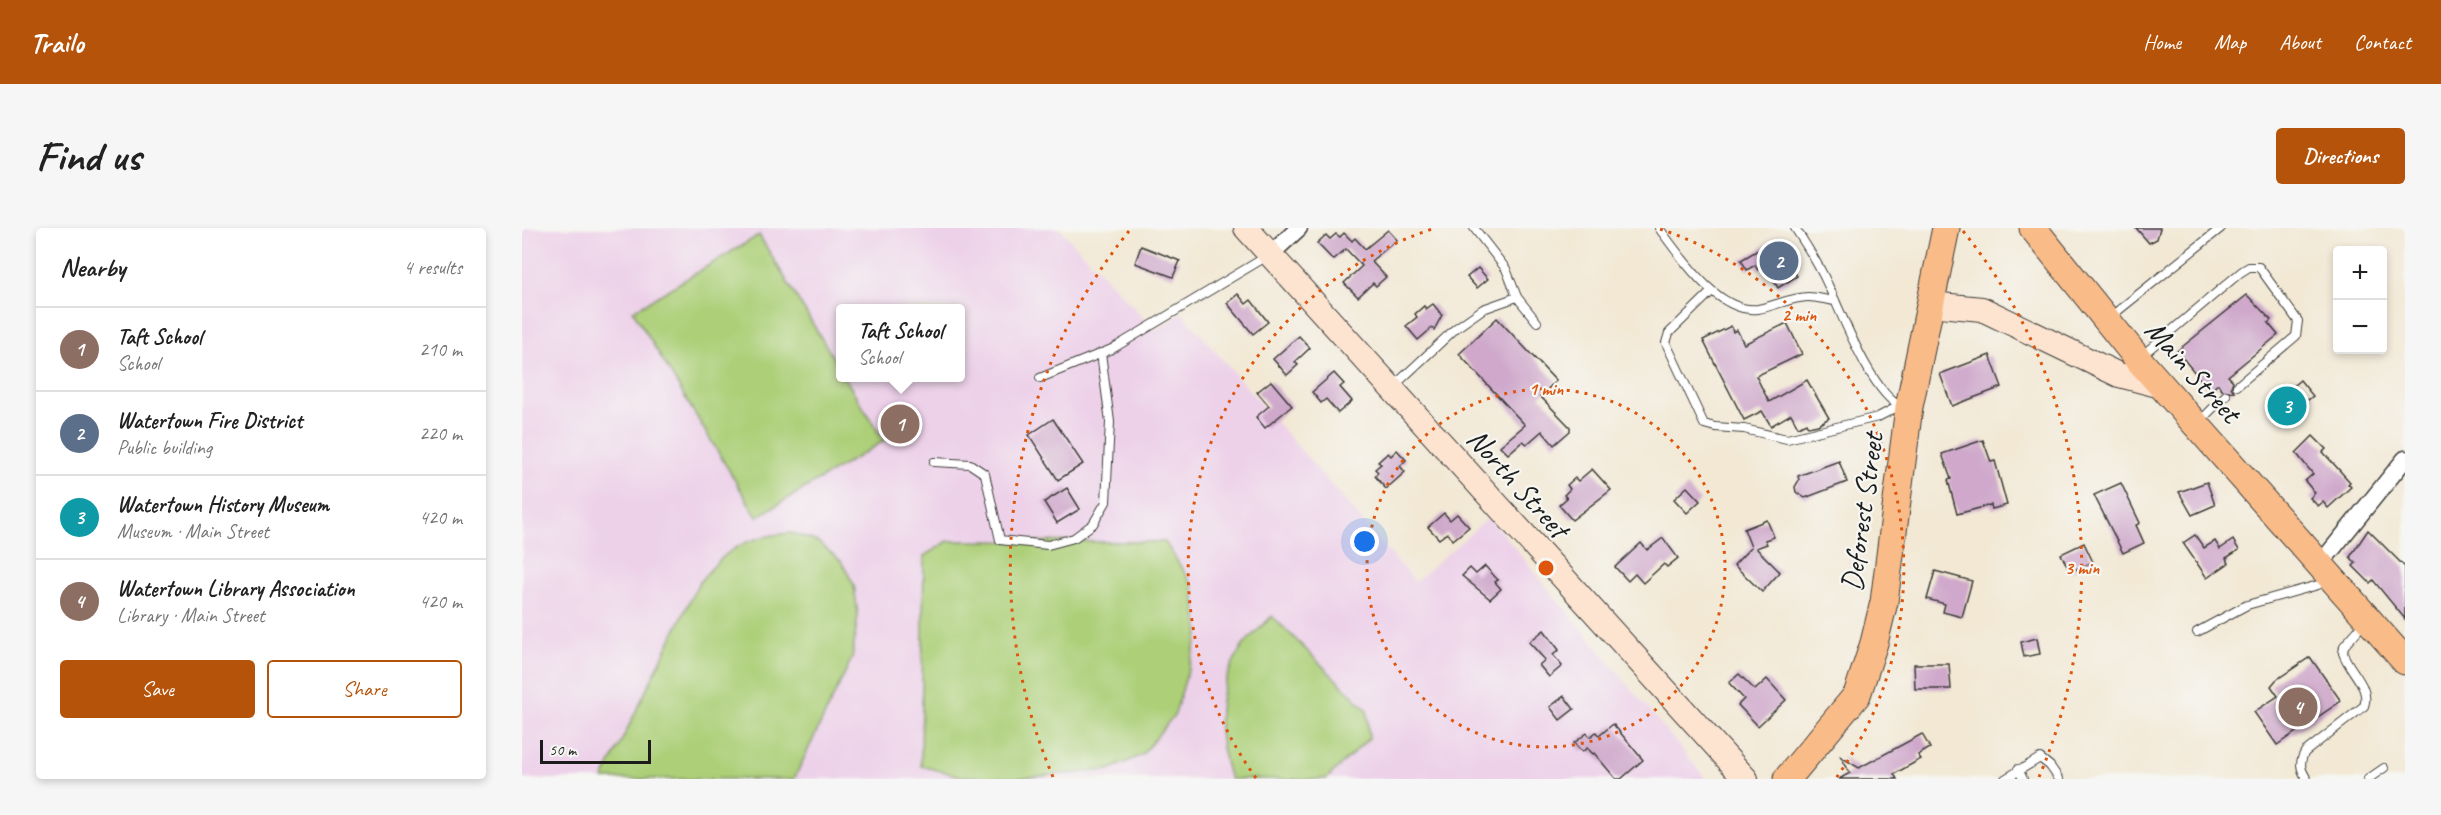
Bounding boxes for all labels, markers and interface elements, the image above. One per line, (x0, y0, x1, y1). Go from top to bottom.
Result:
text: Trailo (30, 25, 84, 60)
text: Home (2143, 29, 2181, 55)
text: Map (2214, 29, 2246, 55)
text: About (2279, 29, 2321, 55)
text: Contact (2354, 29, 2411, 55)
button: Directions (2276, 128, 2405, 184)
text: Find us (36, 130, 141, 183)
pin: 2 (1760, 238, 1798, 284)
map controls (2333, 246, 2387, 354)
button: + (2333, 246, 2387, 300)
text: Nearby (60, 251, 125, 284)
text: 4 results (403, 255, 462, 280)
button: − (2333, 300, 2387, 354)
popup (836, 304, 965, 382)
text: 2 min (1782, 304, 1817, 326)
street label: Main Street (2137, 312, 2251, 433)
text: Taft School (858, 317, 943, 345)
text: Taft School (117, 323, 202, 351)
text: 1 (75, 337, 84, 362)
text: 210 m (419, 337, 462, 362)
text: School (858, 345, 901, 370)
text: School (117, 351, 160, 376)
text: 1 min (1529, 378, 1564, 400)
pin: 3 (2268, 384, 2306, 429)
pin: 1 (880, 402, 920, 446)
text: Watertown Fire District (117, 407, 302, 435)
street label: North Street (1459, 420, 1580, 549)
text: 2 (75, 421, 84, 446)
text: 220 m (419, 421, 462, 446)
street label: Deforest Street (1832, 427, 1892, 594)
text: Public building (117, 435, 212, 460)
text: Watertown History Museum (117, 491, 329, 519)
text: 3 (75, 505, 84, 530)
text: 420 m (419, 505, 462, 530)
text: Museum · Main Street (117, 519, 269, 544)
your location (1350, 527, 1379, 556)
text: 3 min (2065, 557, 2100, 579)
centre of rings (1536, 558, 1556, 578)
text: Watertown Library Association (117, 575, 355, 603)
text: 4 (75, 589, 84, 614)
text: 420 m (419, 589, 462, 614)
text: Library · Main Street (117, 603, 265, 628)
button: Save (60, 660, 255, 718)
button: Share (267, 660, 462, 718)
pin: 4 (2278, 684, 2318, 730)
scale bar (540, 737, 651, 764)
text: 50 m (549, 740, 576, 760)

